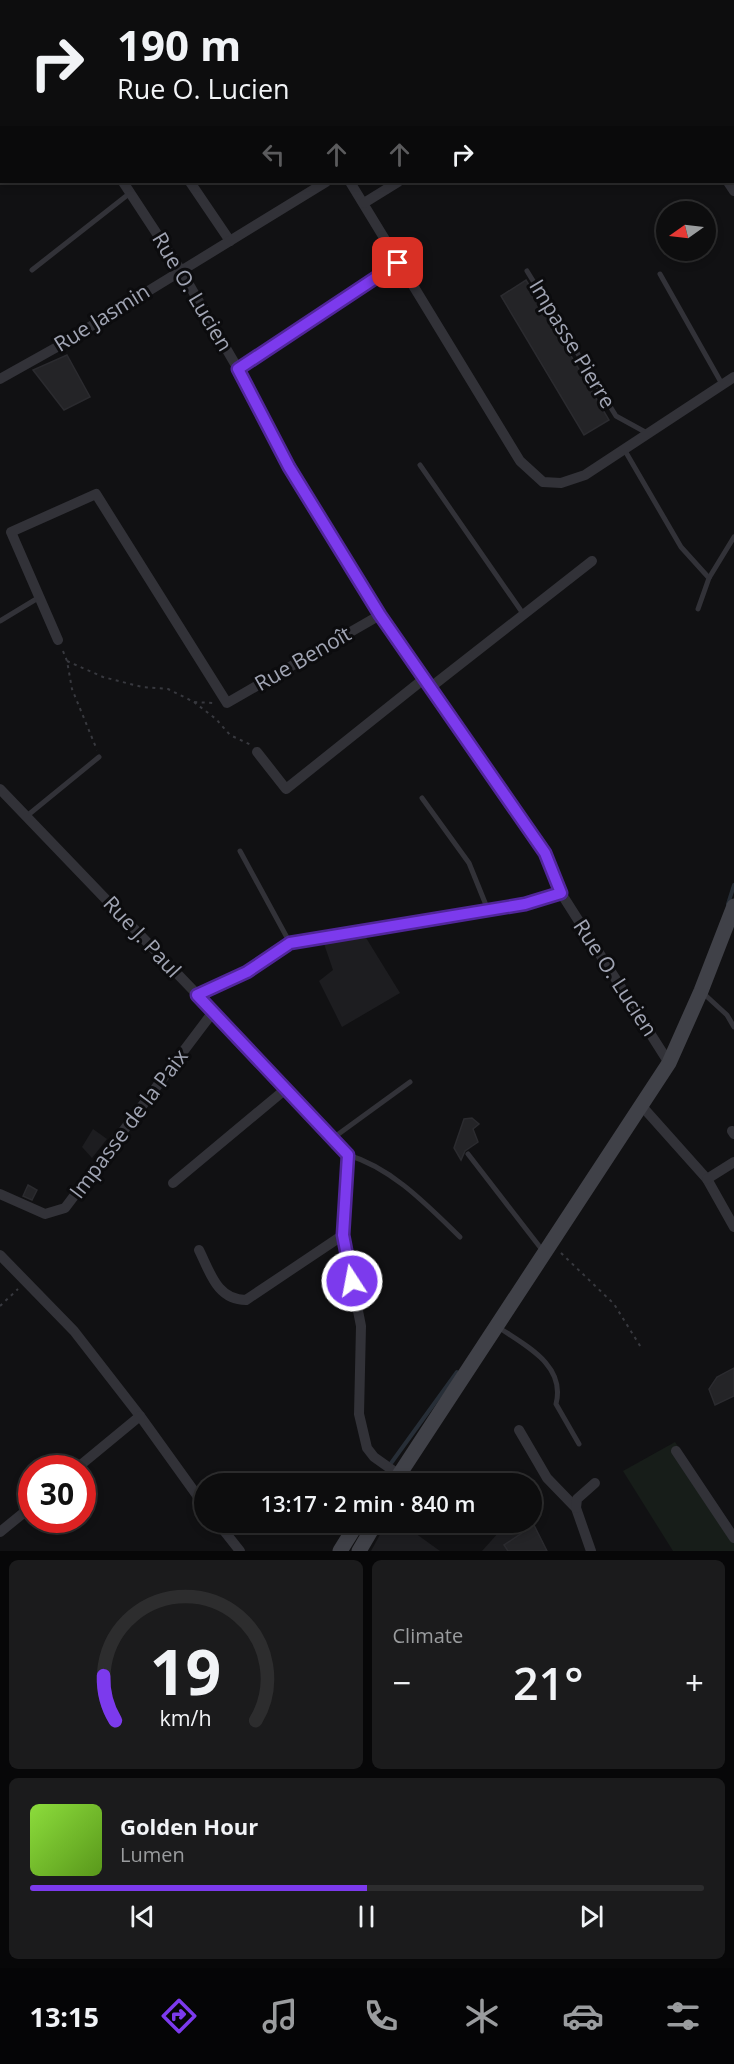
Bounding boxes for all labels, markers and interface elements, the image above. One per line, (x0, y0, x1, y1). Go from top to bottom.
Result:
text: 190 m (117, 16, 241, 73)
icon: right (18, 24, 96, 102)
text: Rue O. Lucien (117, 70, 290, 107)
icon: left (257, 138, 290, 171)
icon: ahead (320, 138, 353, 171)
icon: ahead (383, 138, 416, 171)
icon: right (446, 138, 479, 171)
north arrow (656, 201, 716, 261)
map controls (656, 201, 716, 261)
street label: Rue O. Lucien (146, 227, 239, 356)
pin (372, 237, 423, 288)
icon: arrive (381, 246, 414, 279)
street label: Impasse Pierre (523, 274, 622, 413)
street label: Rue Jasmin (48, 277, 155, 358)
street label: Rue Benoît (249, 619, 356, 697)
street label: Rue J. Paul (98, 889, 188, 983)
street label: Rue O. Lucien (568, 914, 664, 1041)
street label: Impasse de la Paix (63, 1043, 194, 1204)
position arrow (320, 1249, 384, 1313)
speed limit sign: 30 (18, 1455, 96, 1533)
text: 13:17 · 2 min · 840 m (260, 1488, 476, 1518)
text: Climate (393, 1622, 463, 1649)
text: 19 (150, 1628, 221, 1713)
text: 21° (513, 1652, 584, 1713)
text: − (393, 1660, 411, 1705)
text: + (685, 1660, 704, 1705)
text: km/h (160, 1704, 212, 1733)
text: Golden Hour (120, 1811, 258, 1841)
text: Lumen (120, 1841, 185, 1868)
icon: previous (126, 1900, 159, 1933)
icon: pause (350, 1900, 383, 1933)
icon: next (575, 1900, 608, 1933)
icon: directions (158, 1995, 200, 2037)
icon: music (259, 1995, 301, 2037)
icon: phone (360, 1995, 402, 2037)
icon: climate (461, 1995, 503, 2037)
icon: car (562, 1995, 604, 2037)
icon: filters (662, 1995, 704, 2037)
text: 13:15 (29, 1998, 99, 2035)

